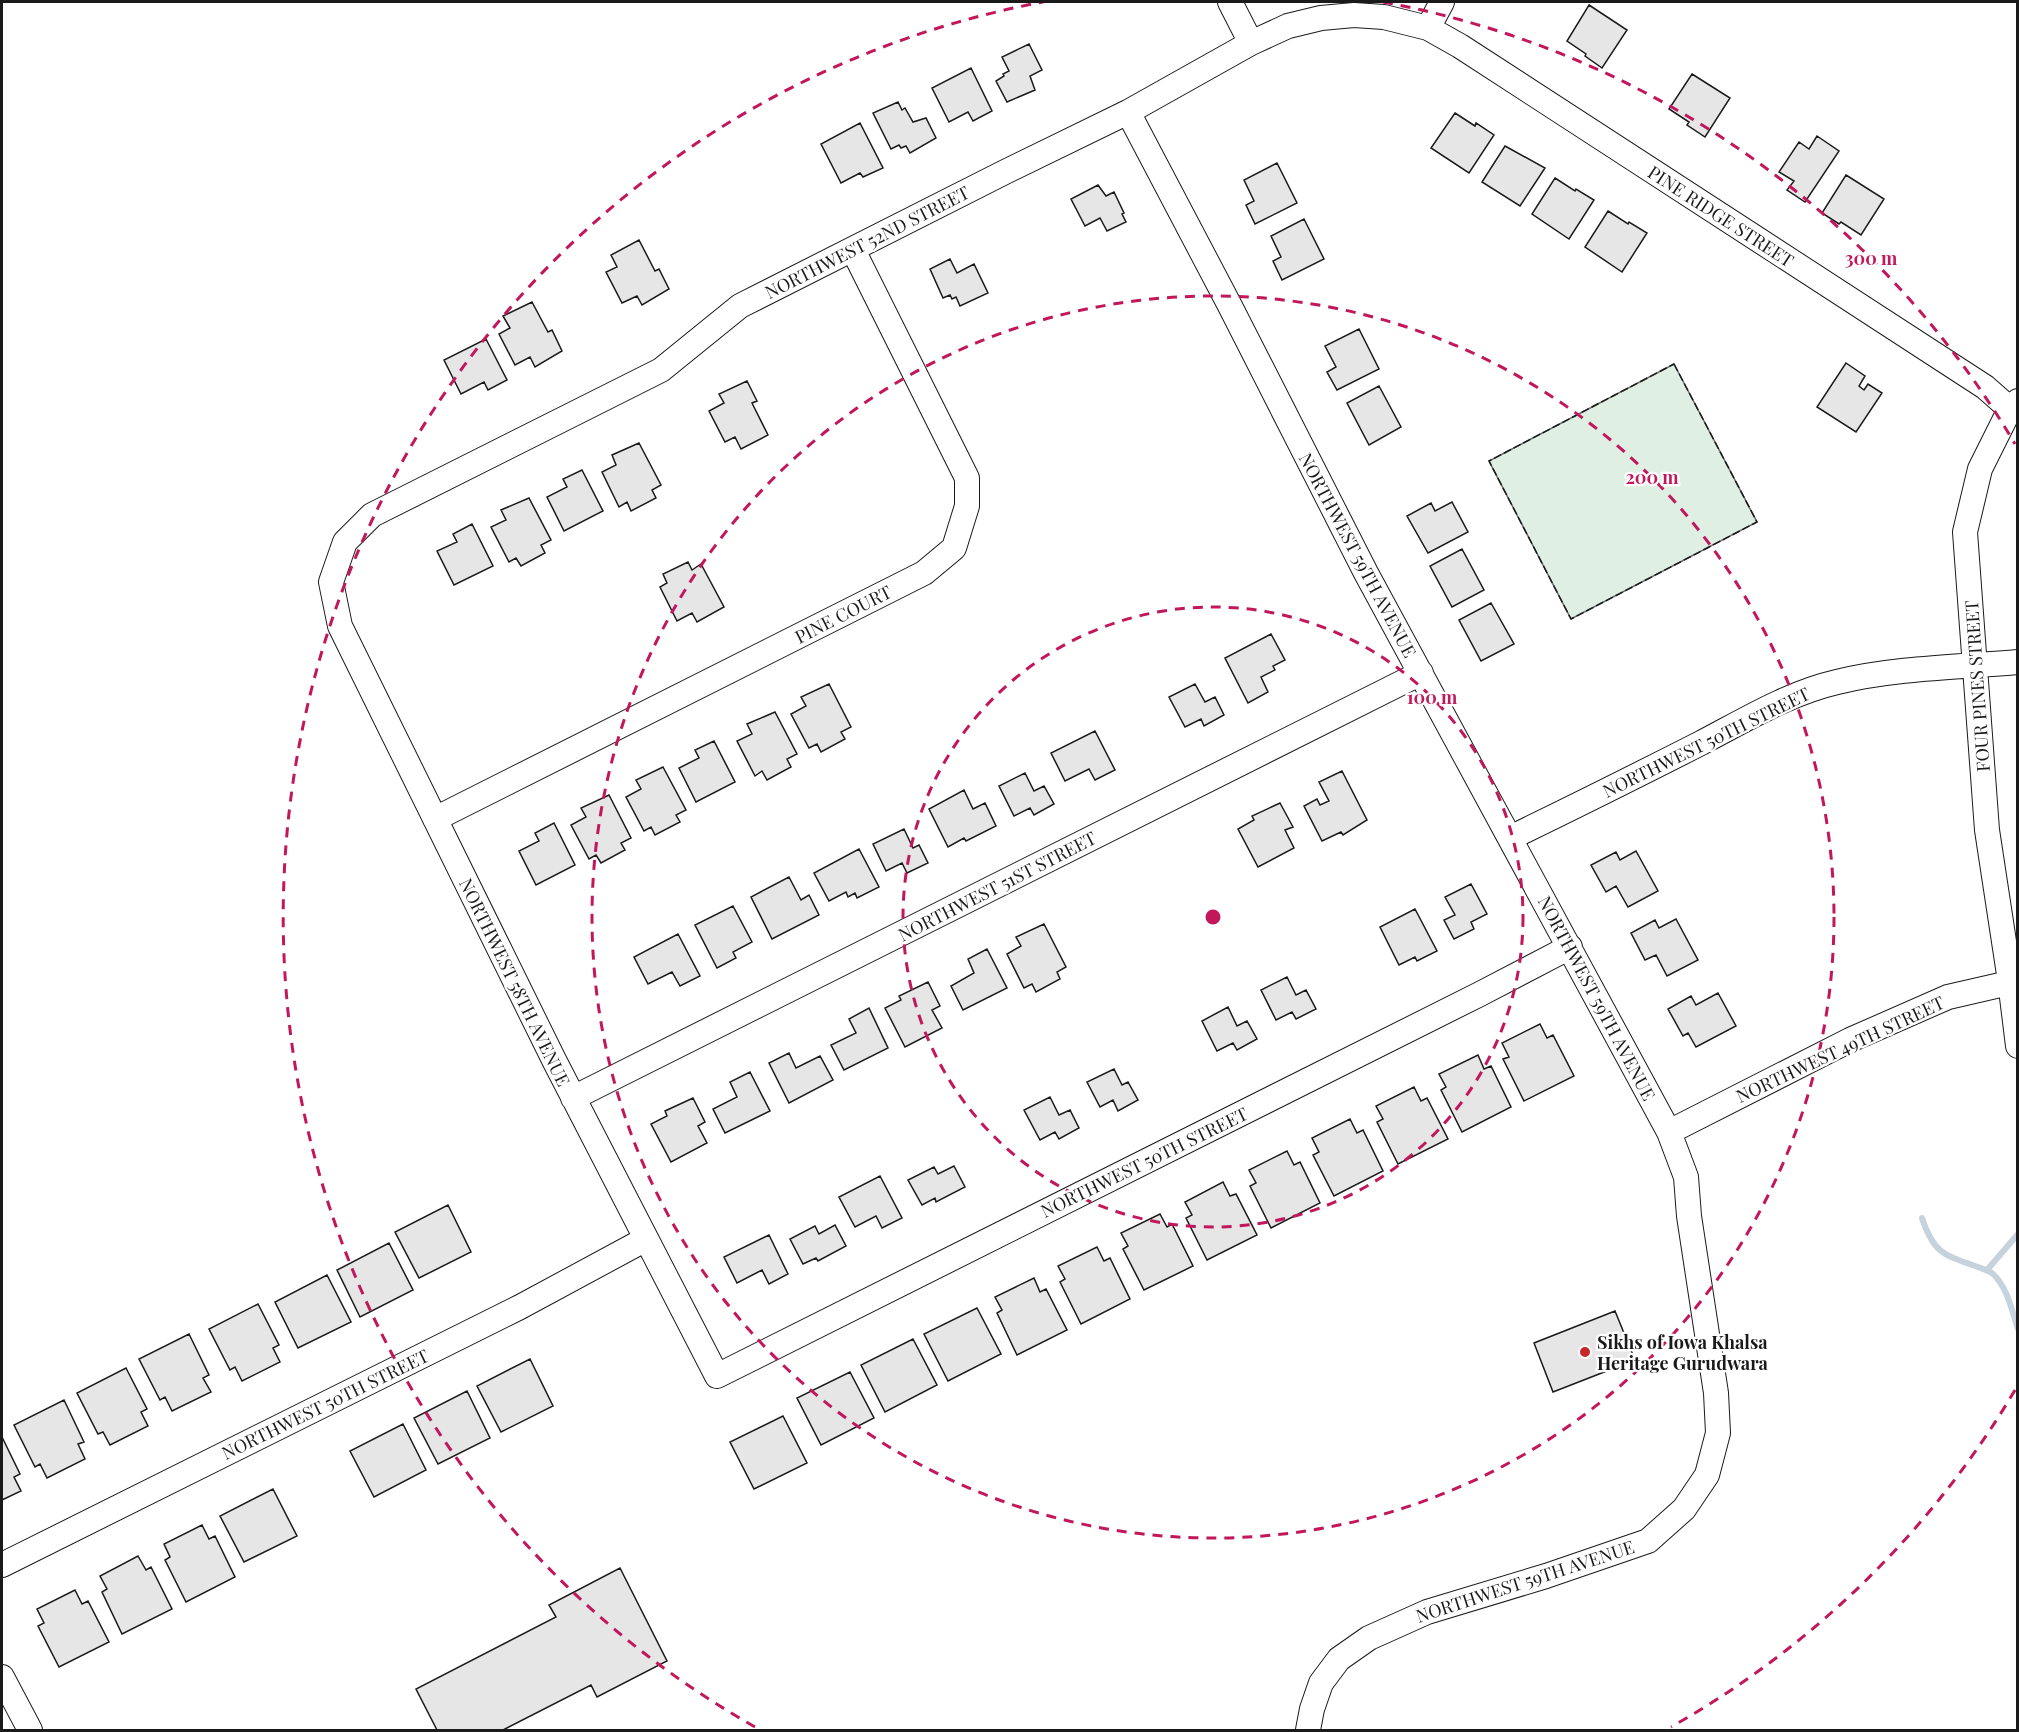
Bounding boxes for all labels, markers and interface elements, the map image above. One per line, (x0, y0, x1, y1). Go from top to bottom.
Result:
street label: PINE RIDGE STREET (1643, 160, 1799, 272)
street label: NORTHWEST 52ND STREET (761, 180, 973, 304)
text: 300 m (1845, 246, 1898, 270)
street label: NORTHWEST 59TH AVENUE (1294, 449, 1422, 661)
text: 200 m (1625, 465, 1679, 489)
street label: PINE COURT (791, 579, 895, 649)
street label: FOUR PINES STREET (1959, 600, 1995, 772)
street label: NORTHWEST 50TH STREET (1598, 681, 1814, 803)
text: 100 m (1407, 685, 1458, 709)
street label: NORTHWEST 51ST STREET (894, 826, 1100, 946)
street label: NORTHWEST 58TH AVENUE (454, 874, 576, 1090)
street label: NORTHWEST 59TH AVENUE (1533, 892, 1661, 1104)
centre of rings (1203, 907, 1223, 927)
street label: NORTHWEST 49TH STREET (1732, 990, 1948, 1108)
street label: NORTHWEST 50TH STREET (1036, 1101, 1252, 1223)
place label: Sikhs of Iowa Khalsa Heritage Gurudwara (1597, 1330, 1769, 1375)
street label: NORTHWEST 50TH STREET (217, 1343, 433, 1465)
marker: Sikhs of Iowa Khalsa Heritage Gurudwara (1578, 1345, 1592, 1359)
street label: NORTHWEST 59TH AVENUE (1413, 1534, 1637, 1628)

